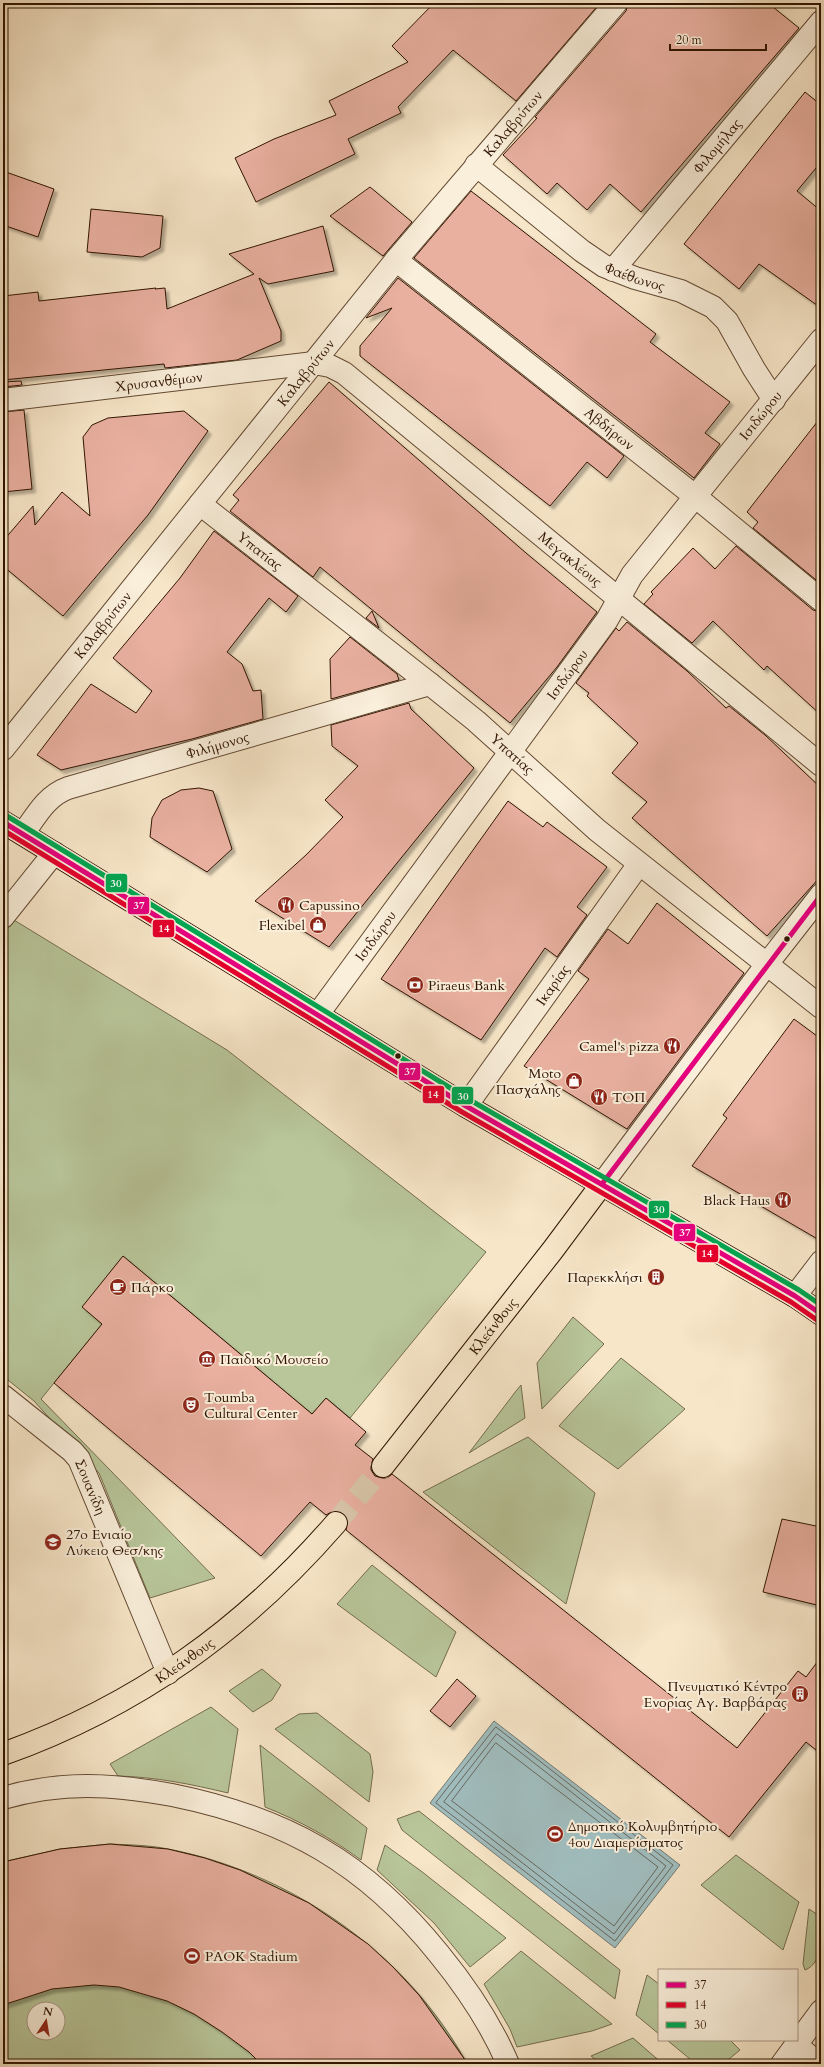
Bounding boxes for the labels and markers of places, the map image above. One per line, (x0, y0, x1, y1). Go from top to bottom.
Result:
restaurant icon: Capussino (276, 895, 296, 915)
place label: Capussino (299, 896, 360, 915)
shop icon: Flexibel (308, 915, 328, 935)
place label: Flexibel (259, 916, 305, 935)
unlabelled marker (782, 934, 792, 944)
bank icon: Piraeus Bank (405, 975, 425, 995)
place label: Piraeus Bank (428, 976, 505, 995)
restaurant icon: Camel's pizza (662, 1036, 682, 1056)
place label: Camel's pizza (579, 1037, 659, 1056)
unlabelled marker (393, 1051, 403, 1061)
place label: Moto Πασχάλης (496, 1064, 561, 1099)
shop icon: Moto Πασχάλης (564, 1071, 584, 1091)
restaurant icon: ΤΟΠ (589, 1087, 609, 1107)
place label: ΤΟΠ (612, 1088, 645, 1107)
restaurant icon: Black Haus (773, 1190, 793, 1210)
place label: Black Haus (703, 1191, 770, 1210)
building icon: Παρεκκλήσι (646, 1267, 666, 1287)
place label: Παρεκκλήσι (567, 1268, 644, 1287)
cafe icon: Πάρκο (108, 1277, 128, 1297)
place label: Πάρκο (131, 1278, 174, 1297)
museum icon: Παιδικό Μουσείο (197, 1349, 217, 1369)
place label: Παιδικό Μουσείο (220, 1350, 329, 1369)
place label: Toumba Cultural Center (204, 1388, 298, 1423)
theatre icon: Toumba Cultural Center (181, 1395, 201, 1415)
place label: 27o Ενιαίο Λύκειο Θεσ/κης (66, 1525, 164, 1560)
school or university icon: 27o Ενιαίο Λύκειο Θεσ/κης (43, 1532, 63, 1552)
place label: Πνευματικό Κέντρο Ενορίας Αγ. Βαρβάρας (644, 1677, 787, 1712)
building icon: Πνευματικό Κέντρο Ενορίας Αγ. Βαρβάρας (790, 1684, 810, 1704)
place label: Δημοτικό Κολυμβητήριο 4ου Διαμερίσματος (568, 1817, 718, 1852)
sports icon: Δημοτικό Κολυμβητήριο 4ου Διαμερίσματος (545, 1824, 565, 1844)
sports icon: PAOK Stadium (182, 1946, 202, 1966)
place label: PAOK Stadium (205, 1947, 298, 1966)

